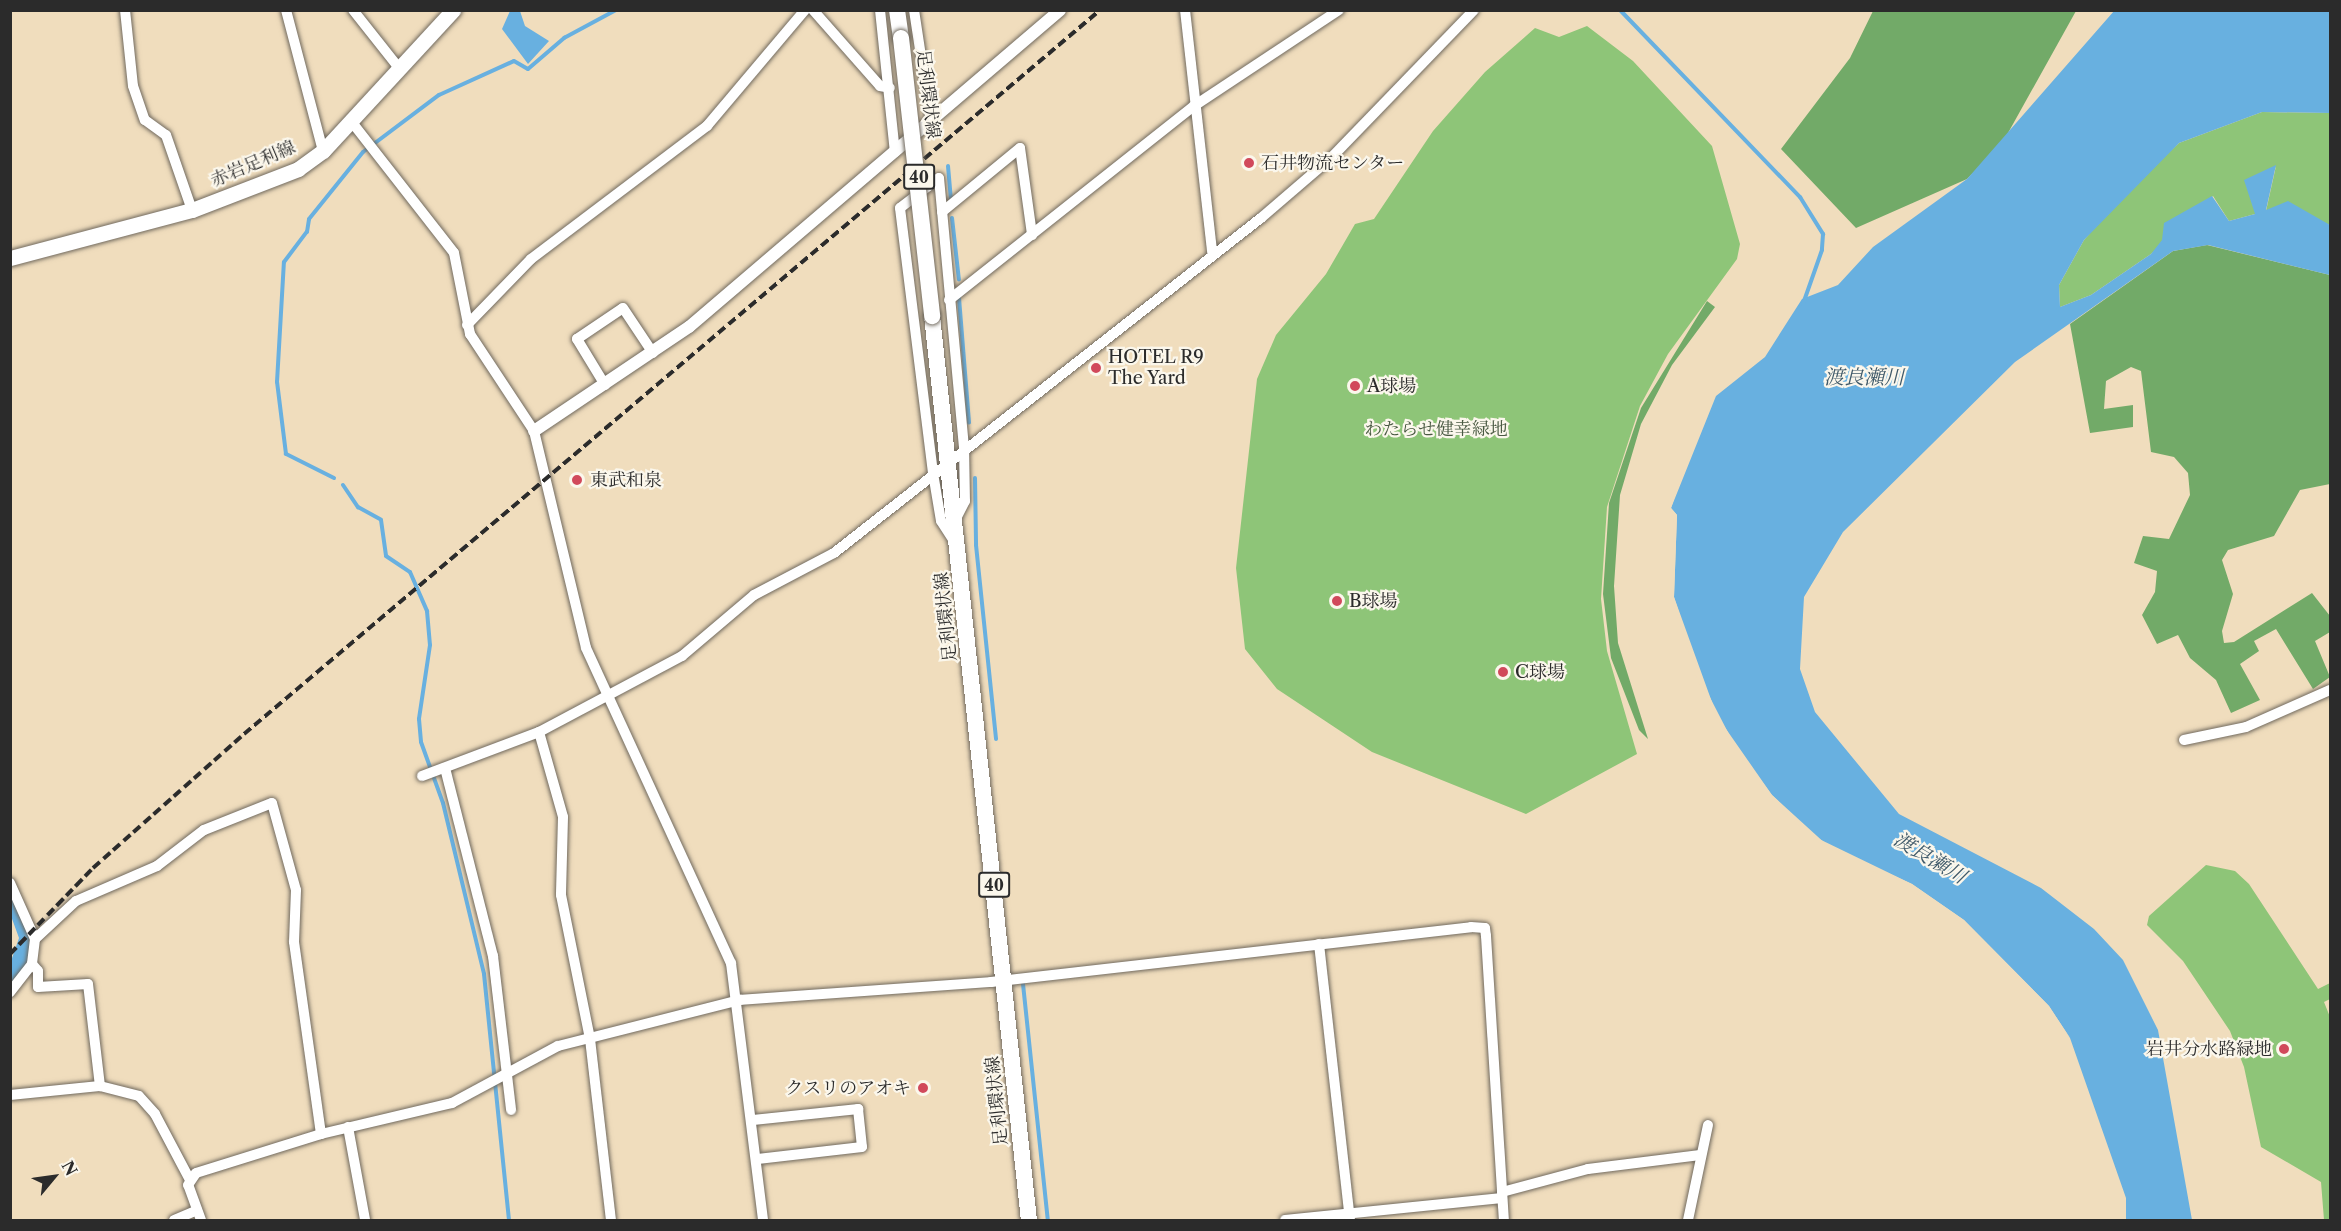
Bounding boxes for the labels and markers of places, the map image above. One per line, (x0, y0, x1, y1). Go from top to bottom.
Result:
place label: 石井物流センター (1261, 152, 1405, 174)
marker: 石井物流センター (1242, 156, 1256, 170)
place label: HOTEL R9 The Yard (1108, 347, 1204, 389)
marker: HOTEL R9 The Yard (1089, 361, 1103, 375)
place label: A球場 (1367, 375, 1416, 397)
marker: A球場 (1348, 379, 1362, 393)
place label: 東武和泉 (590, 469, 662, 491)
marker: 東武和泉 (568, 471, 586, 489)
place label: B球場 (1349, 590, 1398, 612)
marker: B球場 (1330, 594, 1344, 608)
place label: C球場 (1515, 661, 1565, 683)
marker: C球場 (1496, 665, 1510, 679)
place label: 岩井分水路緑地 (2146, 1038, 2272, 1060)
marker: 岩井分水路緑地 (2277, 1042, 2291, 1056)
place label: クスリのアオキ (785, 1077, 911, 1099)
marker: クスリのアオキ (916, 1081, 930, 1095)

